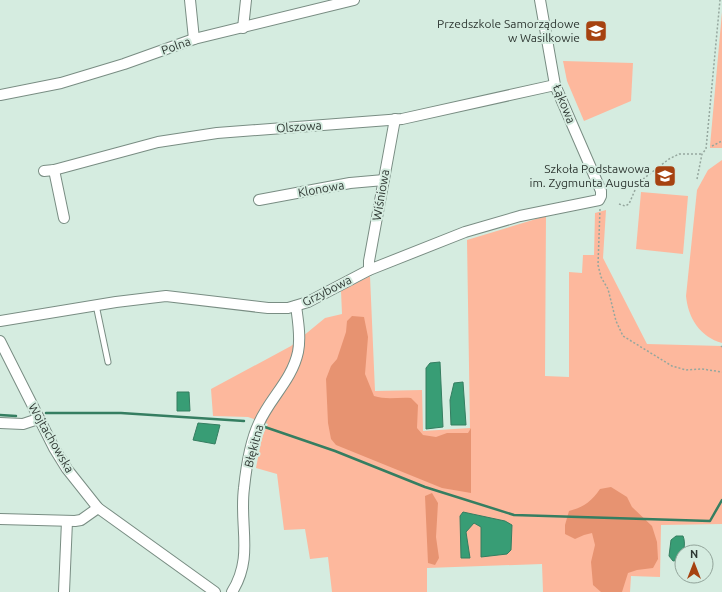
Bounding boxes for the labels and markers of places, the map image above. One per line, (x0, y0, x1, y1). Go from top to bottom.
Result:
place label: Przedszkole Samorządowe w Wasilkowie (437, 17, 580, 44)
school or university icon: Przedszkole Samorządowe w Wasilkowie (583, 18, 609, 44)
place label: Szkoła Podstawowa im. Zygmunta Augusta (530, 162, 650, 189)
school or university icon: Szkoła Podstawowa im. Zygmunta Augusta (652, 163, 678, 189)

